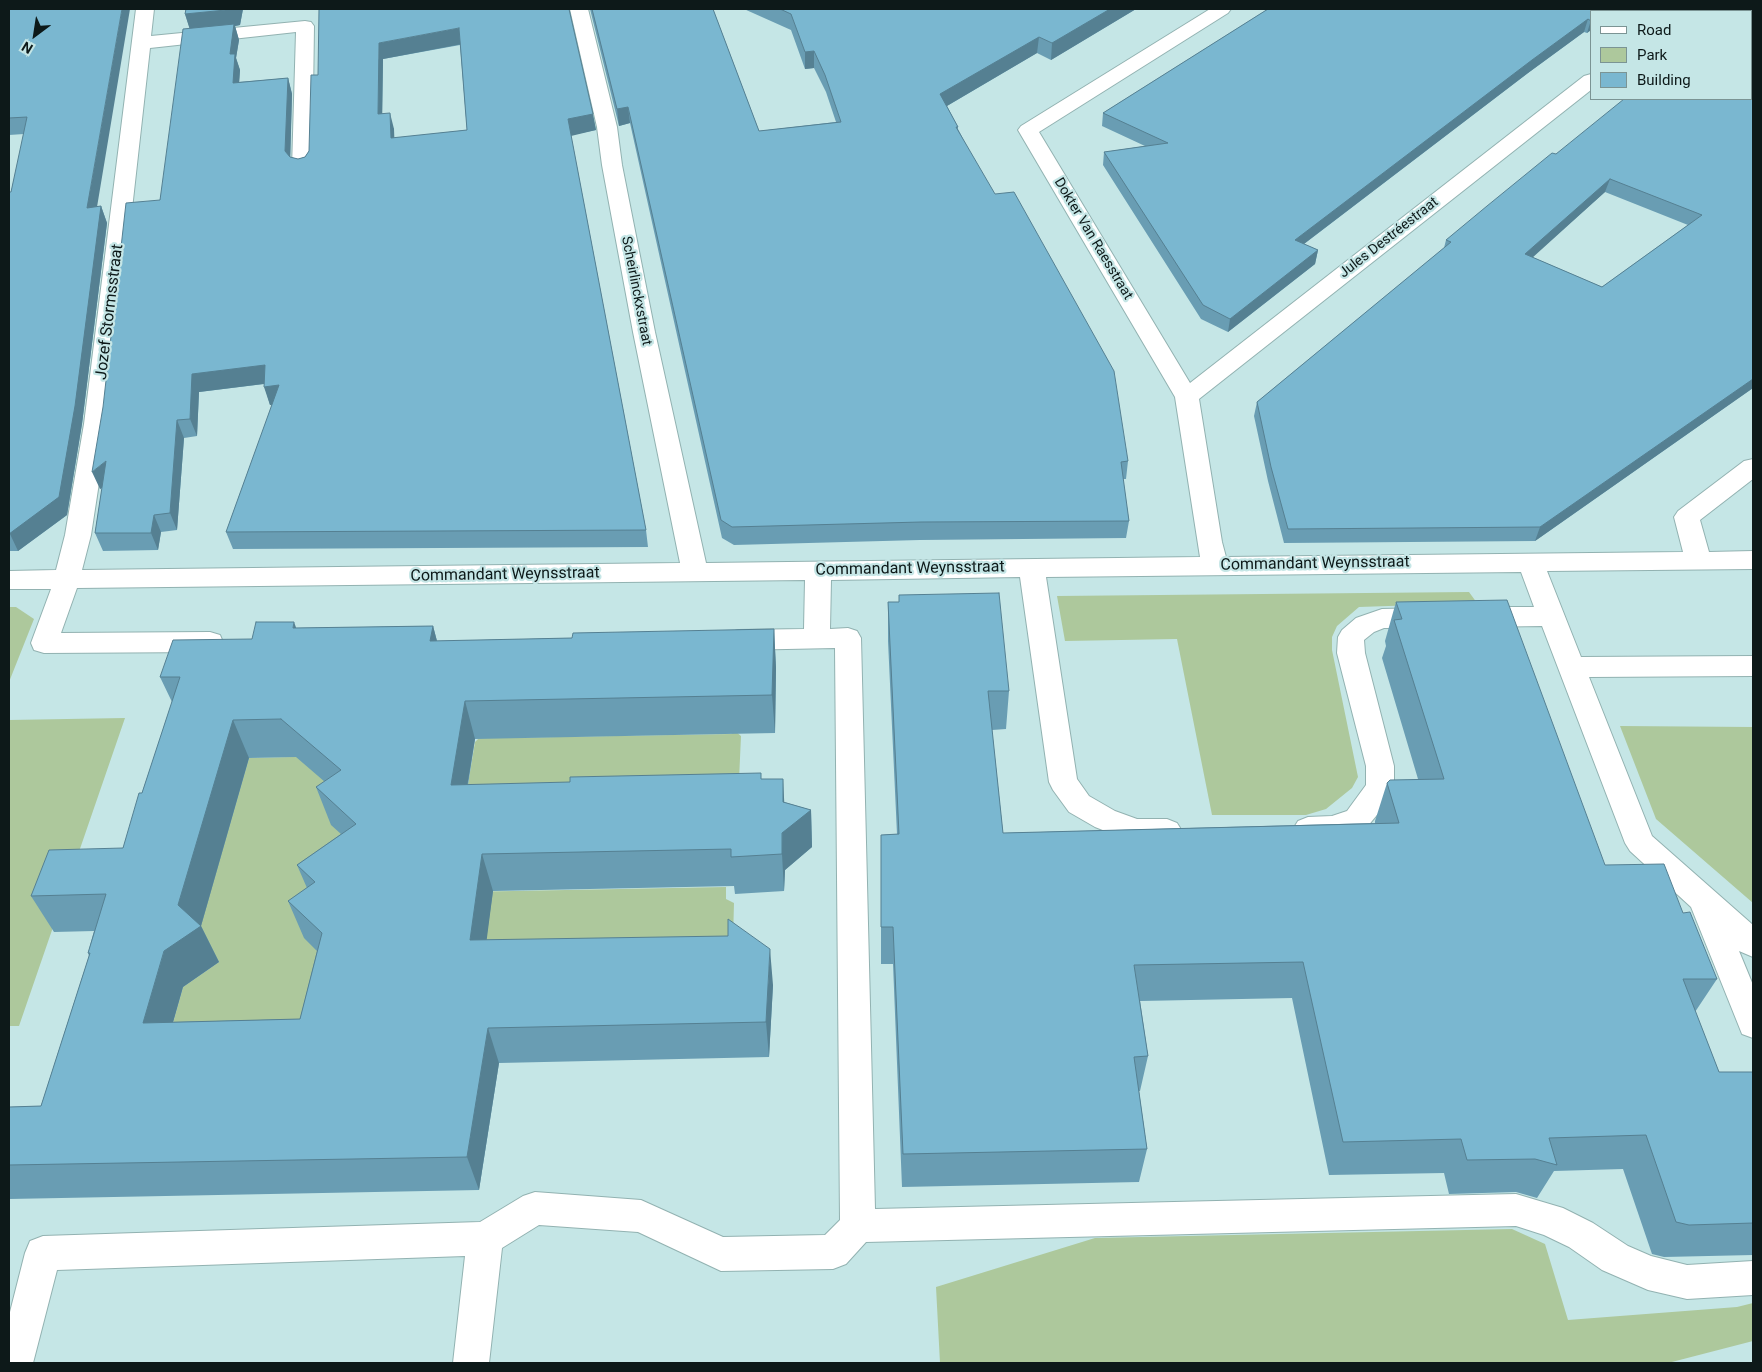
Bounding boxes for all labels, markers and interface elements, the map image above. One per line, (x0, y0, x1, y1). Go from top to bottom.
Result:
north arrow (10, 10, 60, 60)
legend (1590, 10, 1752, 100)
text: Road (1637, 21, 1671, 39)
text: N (19, 38, 36, 57)
text: Park (1637, 46, 1667, 64)
text: Building (1637, 71, 1691, 89)
street label: Dokter Van Raesstraat (1050, 175, 1136, 303)
street label: Jules Destréestraat (1336, 194, 1442, 282)
street label: Scheirlinckxstraat (617, 235, 655, 347)
street label: Jozef Stormsstraat (92, 243, 128, 381)
street label: Commandant Weynsstraat (1220, 553, 1410, 575)
street label: Commandant Weynsstraat (815, 558, 1005, 580)
street label: Commandant Weynsstraat (410, 564, 600, 586)

